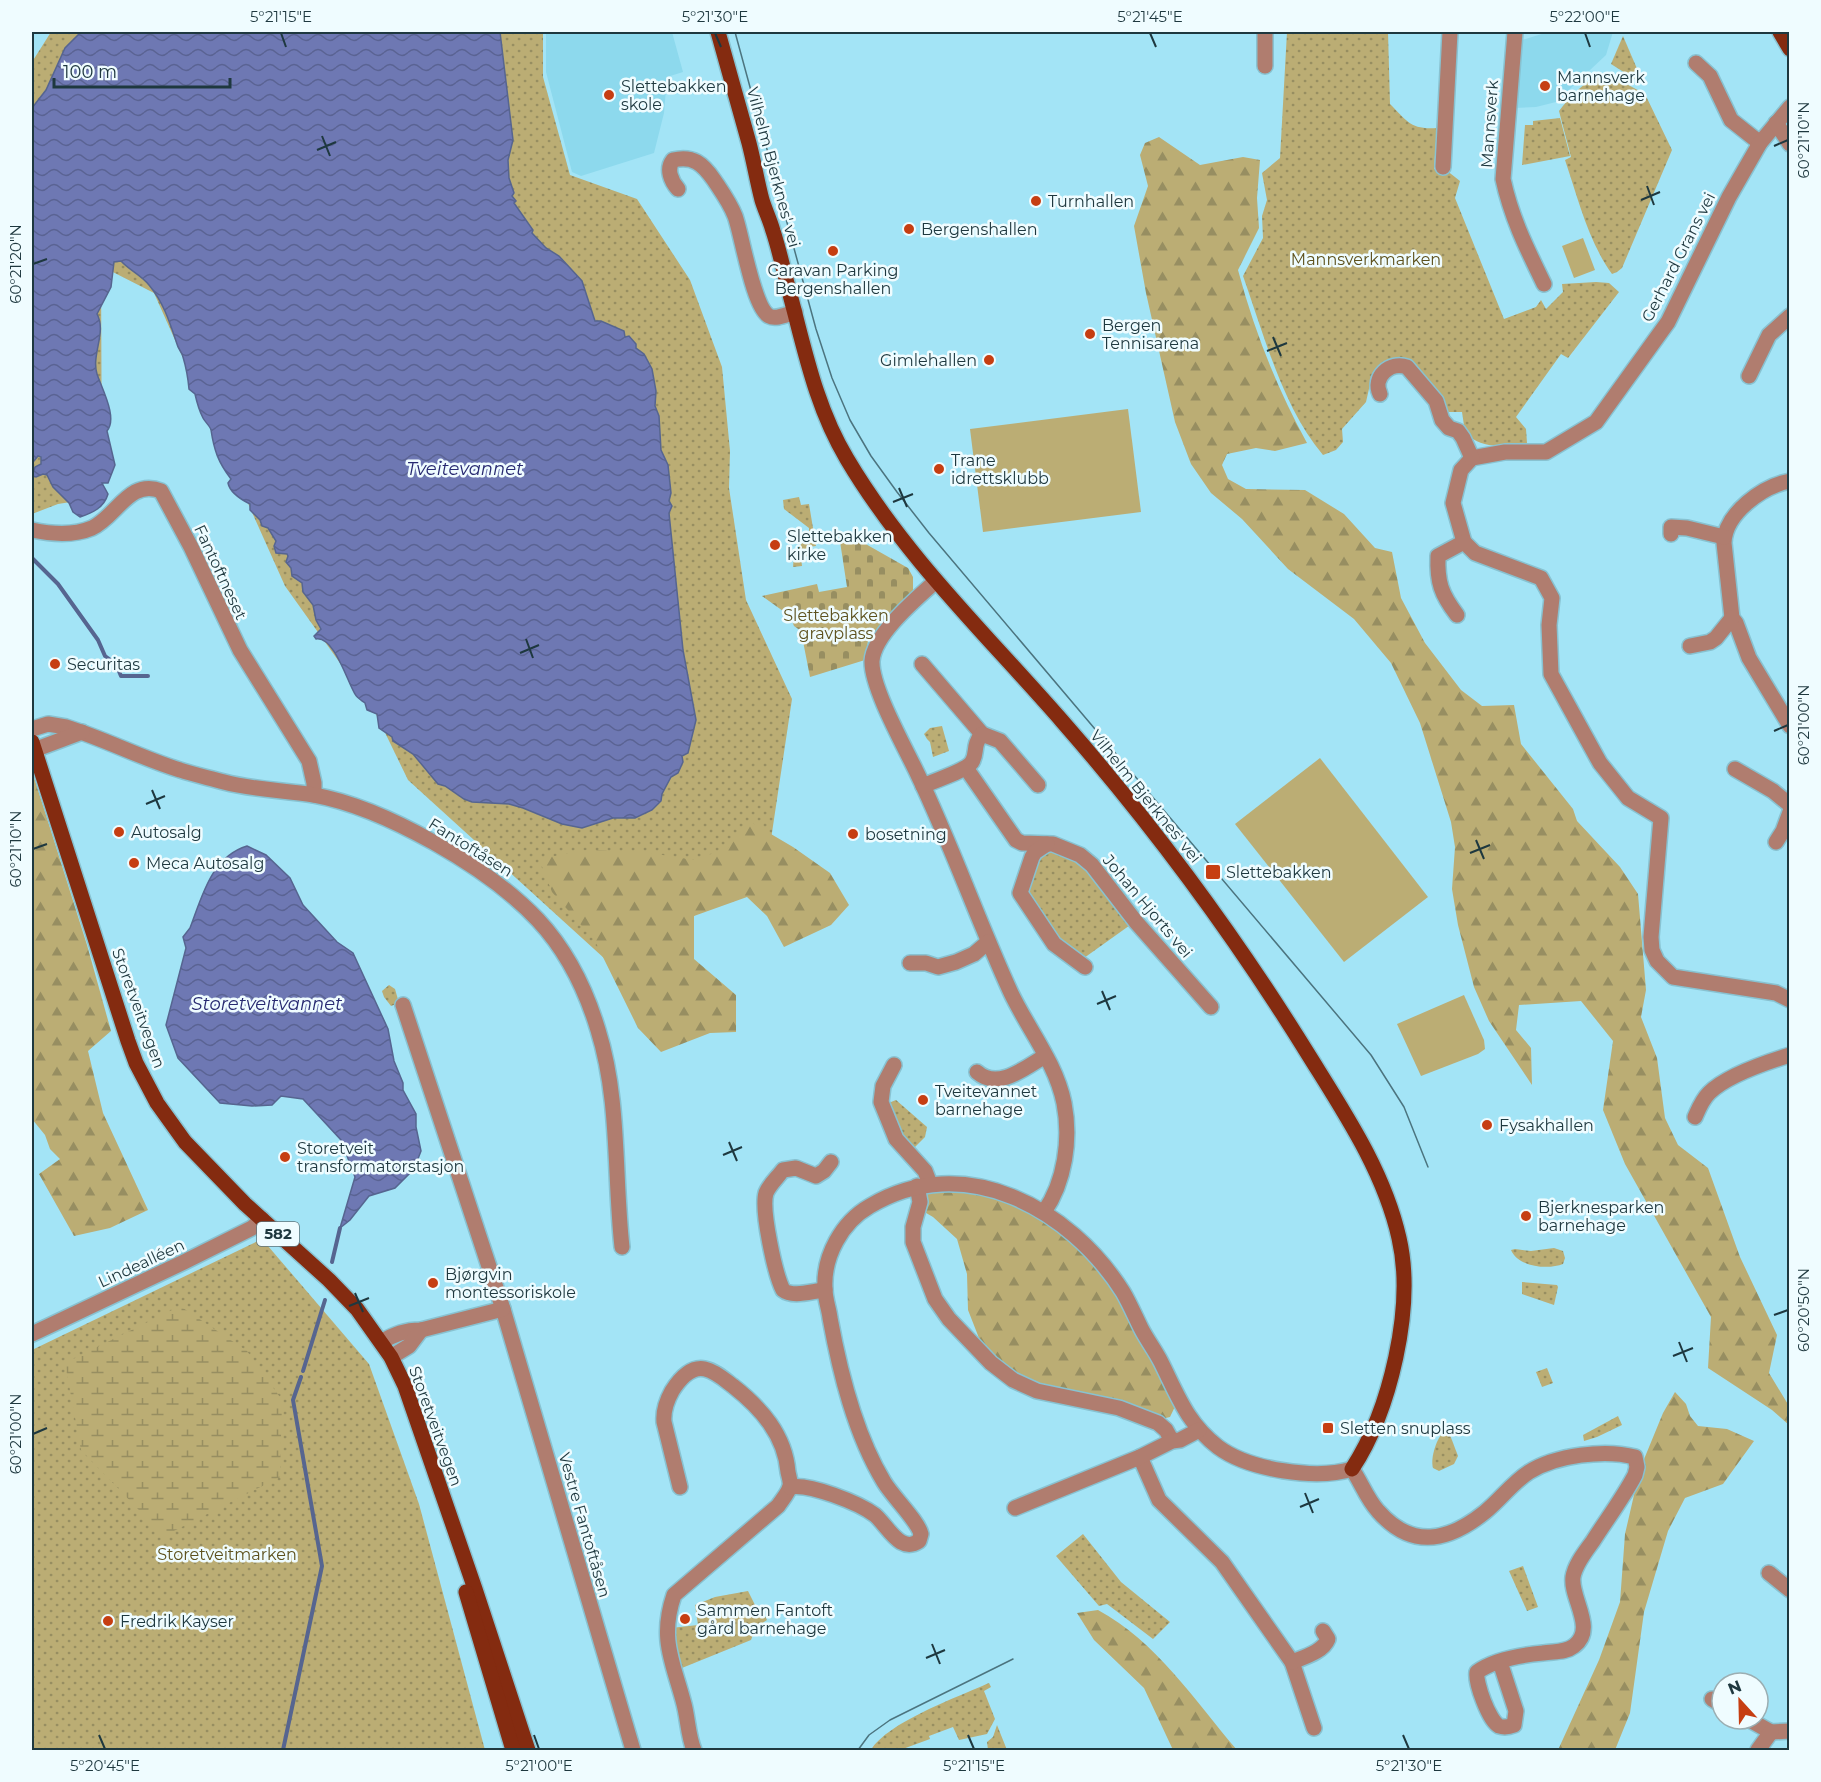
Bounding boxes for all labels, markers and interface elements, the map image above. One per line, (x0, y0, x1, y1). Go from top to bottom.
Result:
text: 5°21'15"E (250, 7, 312, 26)
text: 5°21'30"E (682, 7, 748, 26)
text: 5°21'45"E (1117, 7, 1183, 26)
text: 5°22'00"E (1550, 7, 1620, 26)
scale bar (54, 51, 230, 89)
text: 100 m (63, 61, 117, 83)
place label: Mannsverk barnehage (1557, 68, 1645, 105)
place label: Slettebakken skole (621, 77, 726, 114)
street label: Mannsverk (1477, 79, 1502, 169)
marker: Mannsverk barnehage (1538, 79, 1552, 93)
street label: Vilhelm Bjerknes' vei (743, 85, 804, 249)
marker: Slettebakken skole (602, 88, 616, 102)
text: 60°21'10"N (1794, 102, 1813, 178)
street label: Gerhard Grans vei (1638, 189, 1719, 325)
place label: Turnhallen (1048, 192, 1134, 211)
marker: Turnhallen (1029, 194, 1043, 208)
place label: Bergenshallen (921, 220, 1038, 239)
marker: Bergenshallen (902, 222, 916, 236)
text: 60°21'20"N (6, 224, 25, 304)
marker: Caravan Parking Bergenshallen (826, 244, 840, 258)
park label: Mannsverkmarken (1291, 250, 1441, 269)
place label: Caravan Parking Bergenshallen (767, 261, 899, 298)
place label: Bergen Tennisarena (1102, 316, 1199, 353)
marker: Bergen Tennisarena (1083, 327, 1097, 341)
place label: Gimlehallen (880, 351, 977, 370)
marker: Gimlehallen (982, 353, 996, 367)
place label: Trane idrettsklubb (951, 451, 1049, 488)
water label: Tveitevannet (407, 458, 524, 480)
marker: Trane idrettsklubb (932, 462, 946, 476)
street label: Fantoftneset (190, 522, 251, 623)
place label: Slettebakken kirke (787, 527, 892, 564)
marker: Slettebakken kirke (768, 538, 782, 552)
park label: Slettebakken gravplass (783, 606, 889, 643)
place label: Securitas (67, 655, 140, 674)
marker: Securitas (48, 657, 62, 671)
text: 60°21'00"N (1794, 685, 1813, 765)
street label: Vilhelm Bjerknes' vei (1086, 726, 1205, 867)
text: 60°21'10"N (6, 811, 25, 887)
street label: Fantoftåsen (425, 814, 516, 881)
place label: Autosalg (131, 823, 202, 842)
marker: Autosalg (112, 825, 126, 839)
place label: bosetning (865, 825, 947, 844)
marker: bosetning (846, 827, 860, 841)
street label: Johan Hjorts vei (1098, 850, 1196, 962)
place label: Meca Autosalg (146, 854, 264, 873)
marker: Meca Autosalg (127, 856, 141, 870)
marker: Slettebakken (1204, 863, 1222, 881)
place label: Slettebakken (1226, 863, 1331, 882)
street label: Storetveitvegen (108, 946, 169, 1071)
water label: Storetveitvannet (192, 993, 343, 1015)
place label: Tveitevannet barnehage (935, 1082, 1038, 1119)
marker: Tveitevannet barnehage (916, 1093, 930, 1107)
place label: Fysakhallen (1499, 1116, 1594, 1135)
marker: Fysakhallen (1480, 1118, 1494, 1132)
place label: Storetveit transformatorstasjon (297, 1139, 464, 1176)
marker: Storetveit transformatorstasjon (278, 1150, 292, 1164)
place label: Bjerknesparken barnehage (1538, 1198, 1664, 1235)
marker: Bjerknesparken barnehage (1519, 1209, 1533, 1223)
road number: 582 (257, 1222, 299, 1246)
street label: Lindealléen (95, 1235, 187, 1292)
place label: Bjørgvin montessoriskole (445, 1265, 576, 1302)
text: 60°20'50"N (1794, 1268, 1813, 1352)
marker: Bjørgvin montessoriskole (426, 1276, 440, 1290)
street label: Storetveitvegen (405, 1364, 466, 1489)
text: 60°21'00"N (6, 1394, 25, 1474)
place label: Sletten snuplass (1340, 1419, 1471, 1438)
marker: Sletten snuplass (1321, 1421, 1335, 1435)
street label: Vestre Fantoftåsen (555, 1450, 614, 1600)
park label: Storetveitmarken (157, 1545, 297, 1564)
place label: Sammen Fantoft gård barnehage (697, 1601, 834, 1638)
place label: Fredrik Kayser (120, 1612, 234, 1631)
marker: Sammen Fantoft gård barnehage (678, 1612, 692, 1626)
marker: Fredrik Kayser (101, 1614, 115, 1628)
north arrow (1710, 1671, 1770, 1731)
text: N (1725, 1676, 1744, 1699)
text: 5°20'45"E (70, 1756, 140, 1775)
text: 5°21'00"E (505, 1756, 573, 1775)
text: 5°21'15"E (943, 1756, 1005, 1775)
text: 5°21'30"E (1376, 1756, 1442, 1775)

